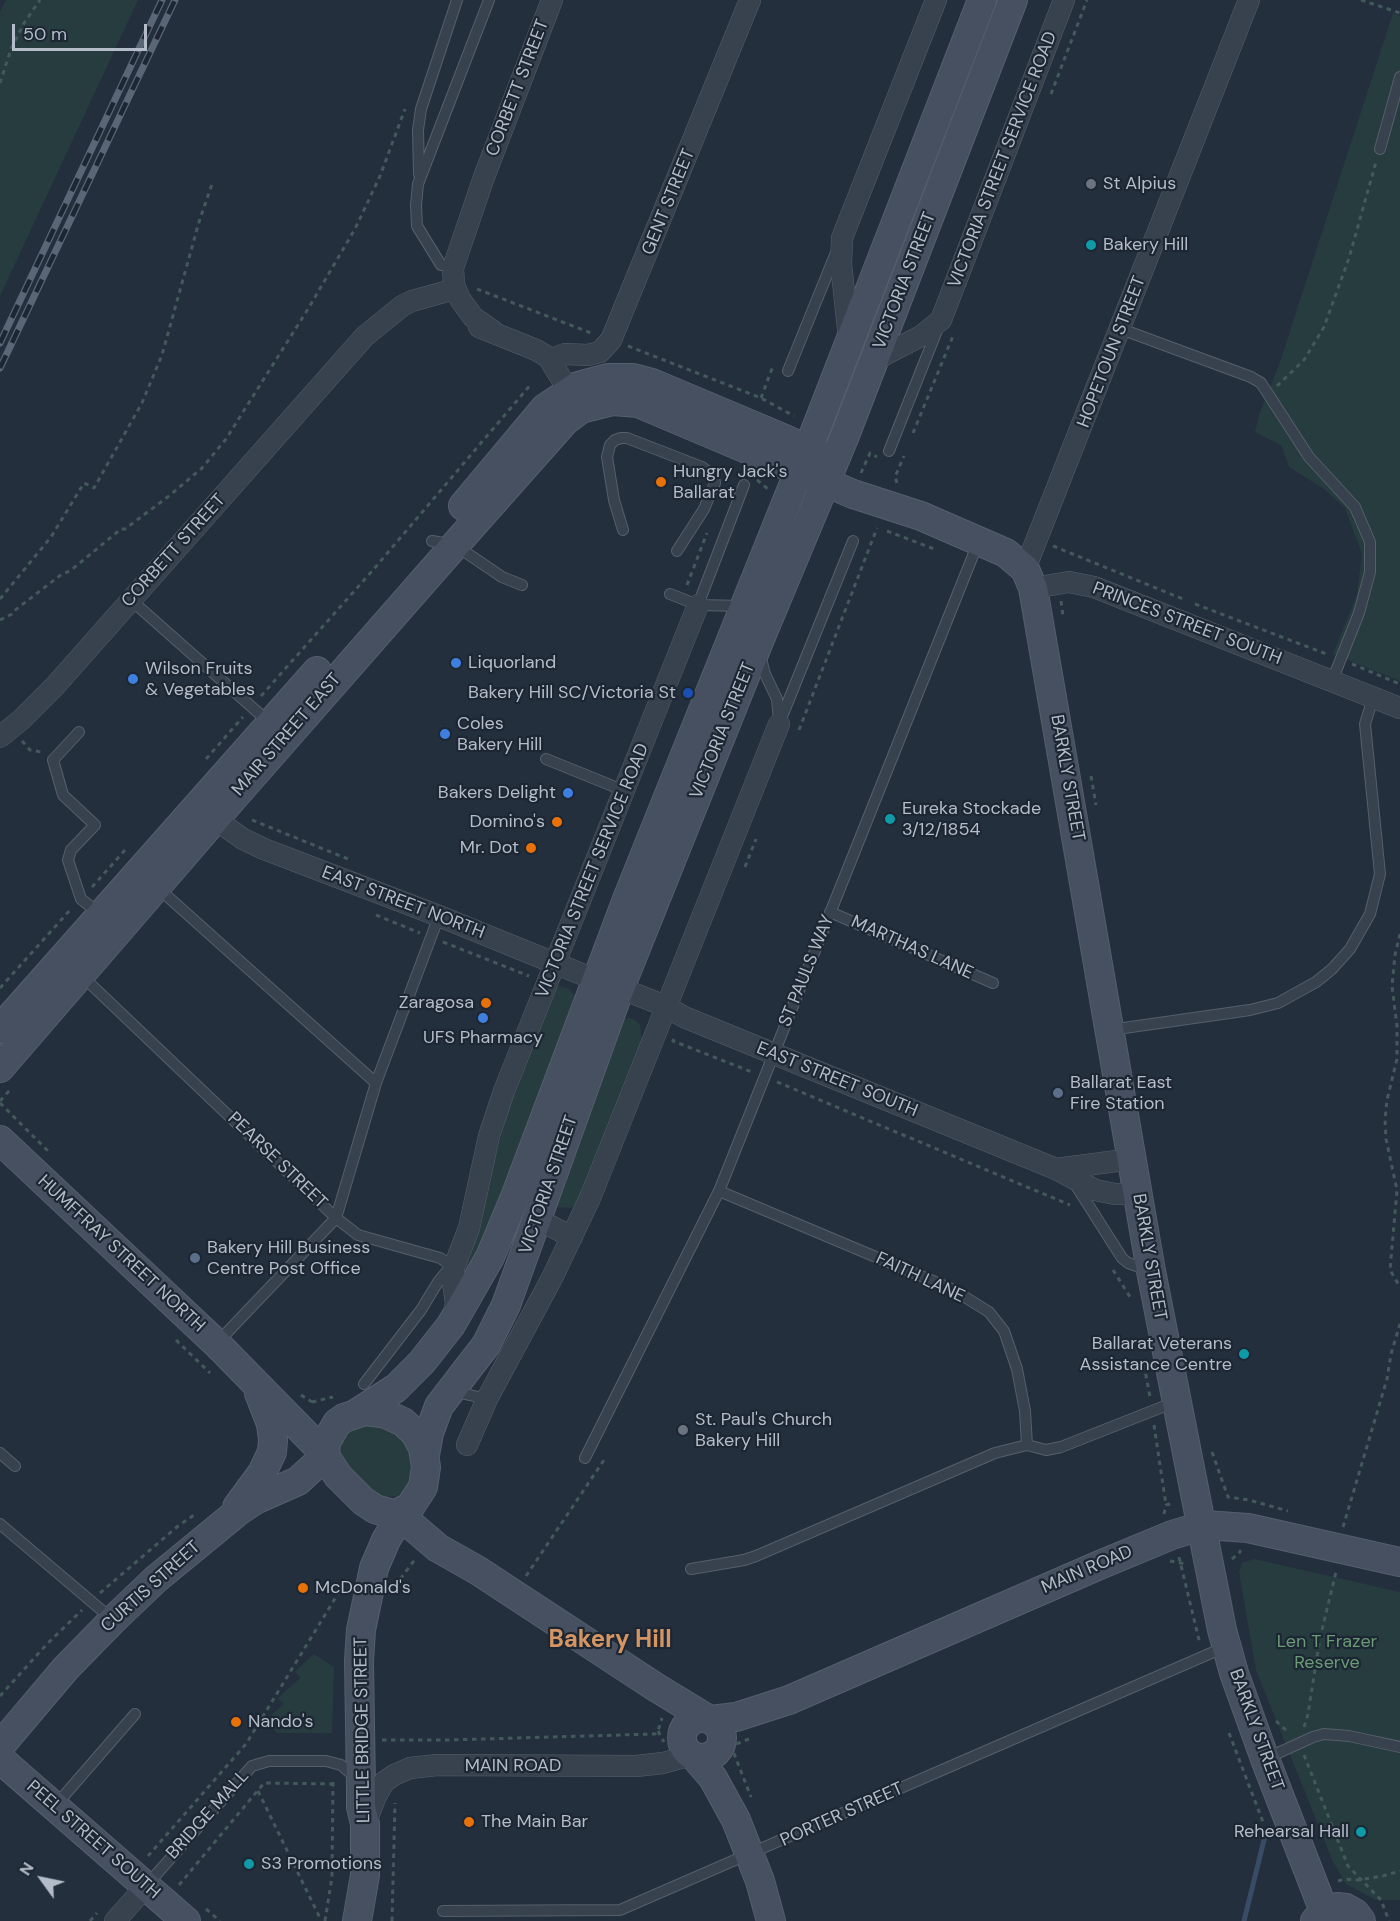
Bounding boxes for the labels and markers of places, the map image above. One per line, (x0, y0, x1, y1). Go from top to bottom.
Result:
place label: St Alpius (1103, 173, 1176, 195)
marker: St Alpius (1084, 177, 1098, 191)
place label: Bakery Hill (1103, 234, 1188, 256)
marker: Bakery Hill (1084, 238, 1098, 252)
place label: Hungry Jack's Ballarat (673, 461, 787, 504)
marker: Hungry Jack's Ballarat (654, 475, 668, 489)
place label: Liquorland (468, 652, 556, 674)
marker: Liquorland (449, 656, 463, 670)
place label: Wilson Fruits & Vegetables (145, 658, 255, 700)
marker: Wilson Fruits & Vegetables (126, 672, 140, 686)
place label: Bakery Hill SC/Victoria St (468, 682, 676, 704)
marker: Bakery Hill SC/Victoria St (681, 686, 695, 700)
place label: Coles Bakery Hill (457, 713, 542, 756)
marker: Coles Bakery Hill (438, 727, 452, 741)
place label: Bakers Delight (438, 782, 556, 804)
marker: Bakers Delight (561, 786, 575, 800)
place label: Eureka Stockade 3/12/1854 (902, 798, 1041, 840)
place label: Domino's (469, 811, 545, 833)
marker: Eureka Stockade 3/12/1854 (883, 812, 897, 826)
marker: Domino's (550, 815, 564, 829)
place label: Mr. Dot (460, 837, 519, 859)
marker: Mr. Dot (524, 841, 538, 855)
place label: Zaragosa (399, 992, 474, 1014)
marker: Zaragosa (479, 996, 493, 1010)
marker: UFS Pharmacy (476, 1011, 490, 1025)
place label: UFS Pharmacy (423, 1027, 543, 1049)
place label: Ballarat East Fire Station (1070, 1072, 1172, 1114)
marker: Ballarat East Fire Station (1051, 1086, 1065, 1100)
place label: Bakery Hill Business Centre Post Office (207, 1237, 370, 1280)
marker: Bakery Hill Business Centre Post Office (188, 1251, 202, 1265)
place label: Ballarat Veterans Assistance Centre (1079, 1333, 1232, 1376)
marker: Ballarat Veterans Assistance Centre (1237, 1347, 1251, 1361)
place label: St. Paul's Church Bakery Hill (695, 1409, 832, 1452)
marker: St. Paul's Church Bakery Hill (676, 1423, 690, 1437)
place label: McDonald's (315, 1577, 411, 1599)
marker: McDonald's (296, 1581, 310, 1595)
place label: Nando's (248, 1711, 314, 1733)
marker: Nando's (229, 1715, 243, 1729)
place label: The Main Bar (481, 1811, 588, 1833)
marker: The Main Bar (462, 1815, 476, 1829)
place label: Rehearsal Hall (1234, 1821, 1349, 1843)
marker: Rehearsal Hall (1354, 1825, 1368, 1839)
place label: S3 Promotions (261, 1853, 382, 1875)
marker: S3 Promotions (242, 1857, 256, 1871)

